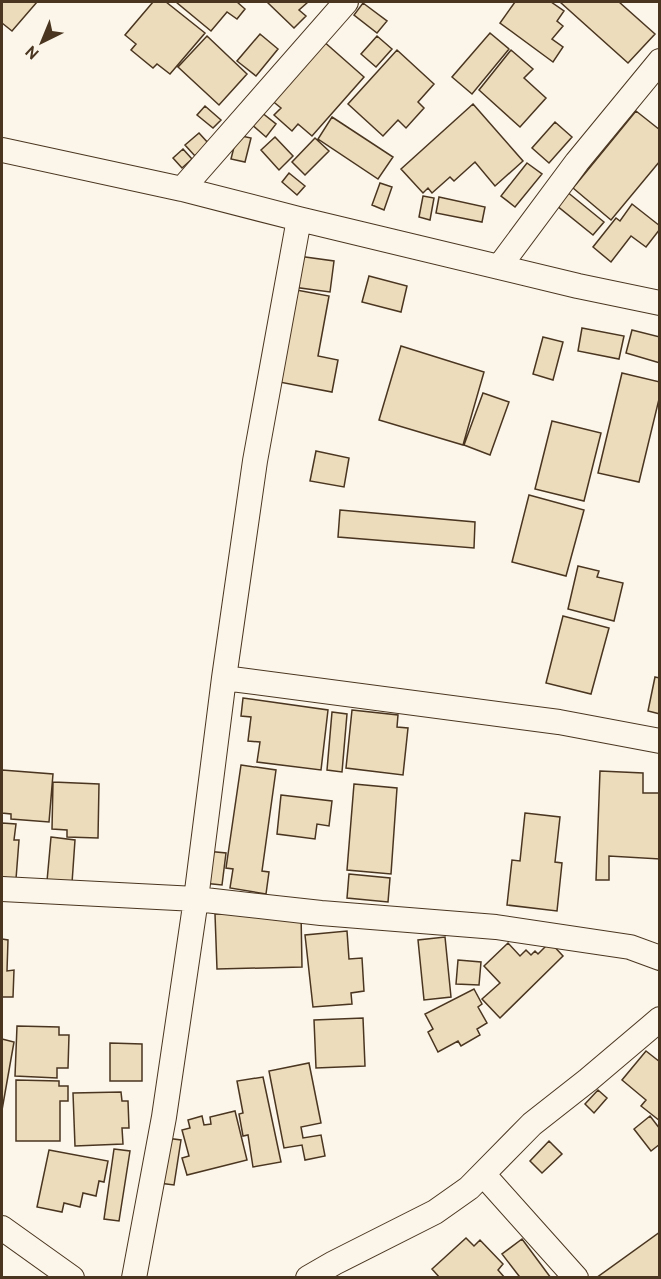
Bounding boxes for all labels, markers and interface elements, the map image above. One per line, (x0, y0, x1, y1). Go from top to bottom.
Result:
north arrow (12, 12, 72, 72)
text: N (22, 40, 44, 63)

